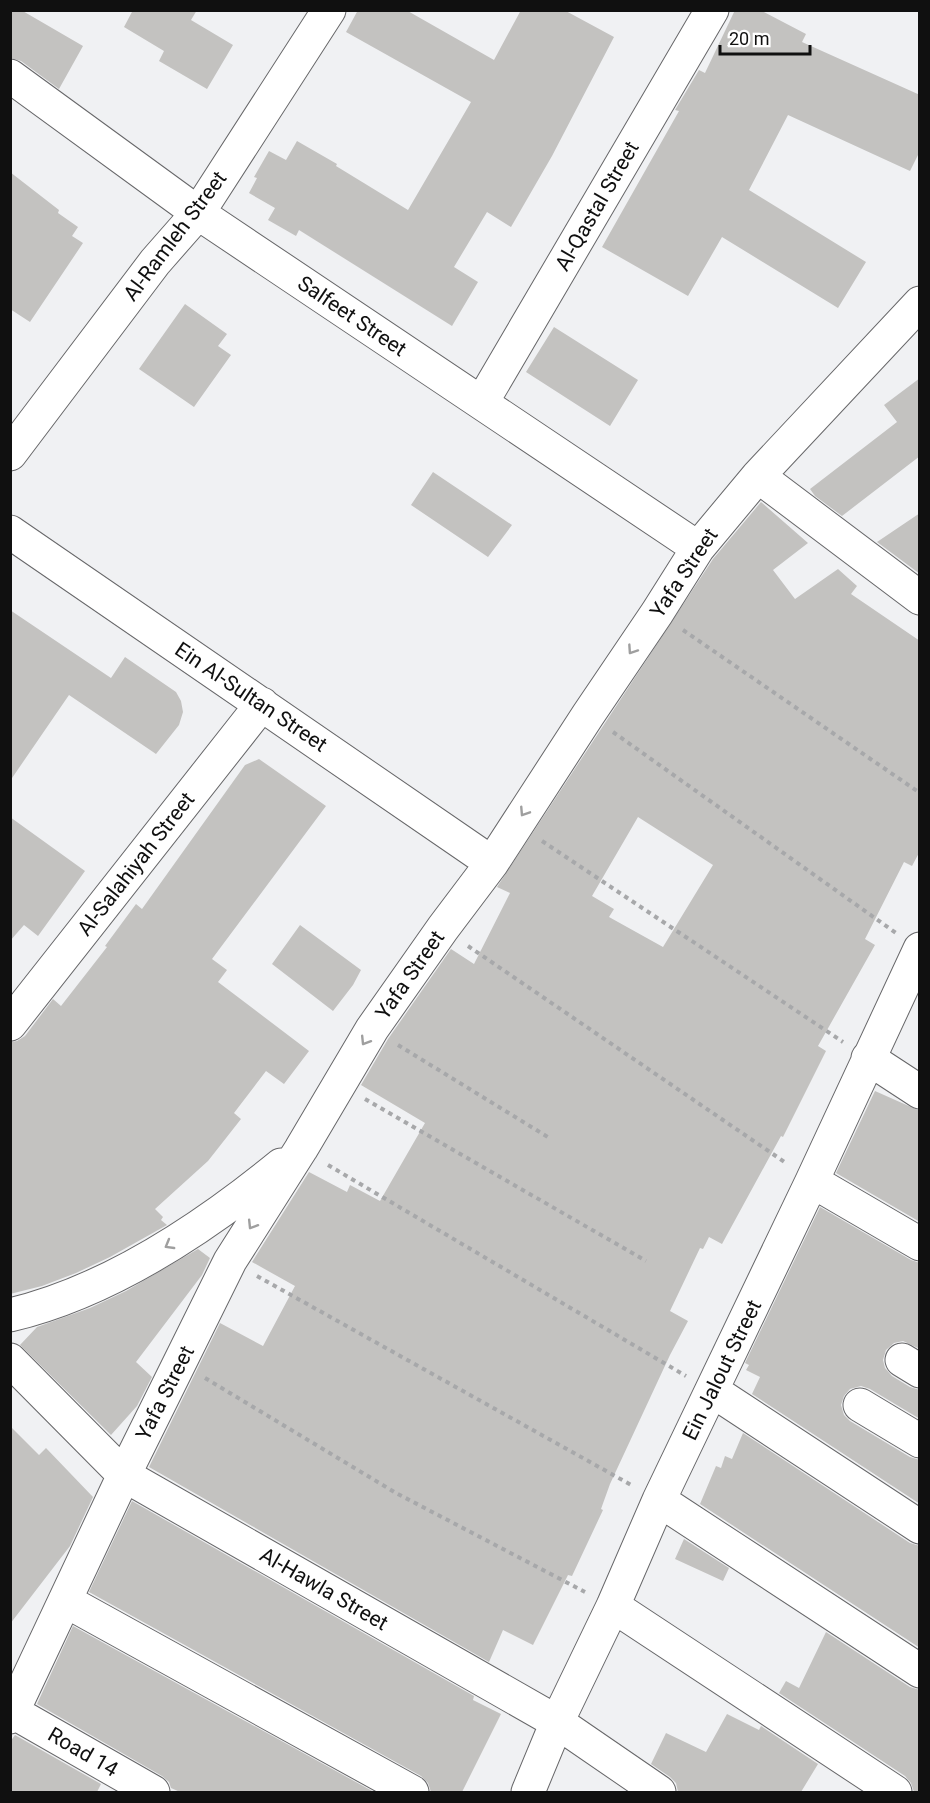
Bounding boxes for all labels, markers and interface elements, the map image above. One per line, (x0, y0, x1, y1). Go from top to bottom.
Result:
scale bar (720, 18, 810, 56)
text: 20 m (729, 28, 769, 49)
street label: Al-Qastal Street (550, 137, 644, 275)
street label: Al-Ramleh Street (119, 166, 232, 305)
street label: Salfeet Street (293, 271, 411, 361)
street label: Yafa Street (645, 524, 723, 622)
street label: Ein Al-Sultan Street (170, 637, 332, 757)
one-way arrow (628, 643, 639, 654)
street label: Al-Salahiyah Street (73, 788, 199, 940)
one-way arrow (520, 805, 531, 816)
street label: Yafa Street (371, 926, 449, 1024)
one-way arrow (360, 1035, 372, 1045)
one-way arrow (249, 1219, 260, 1230)
one-way arrow (165, 1238, 175, 1250)
street label: Ein Jalout Street (678, 1296, 766, 1444)
street label: Yafa Street (131, 1342, 199, 1444)
street label: Al-Hawla Street (256, 1543, 392, 1635)
street label: Road 14 (44, 1722, 123, 1782)

